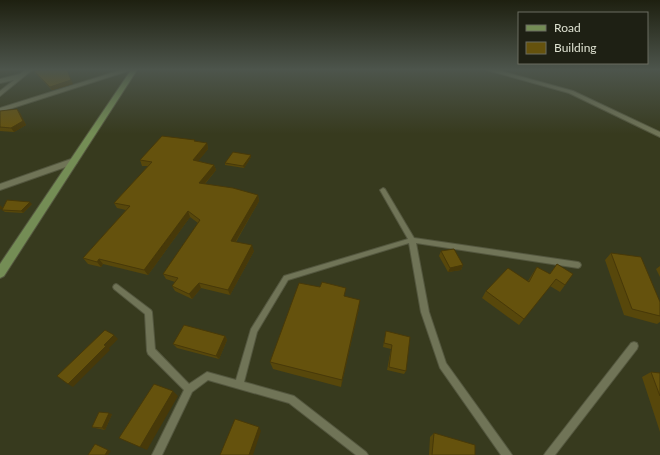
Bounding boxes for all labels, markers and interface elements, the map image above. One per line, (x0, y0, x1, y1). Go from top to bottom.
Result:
legend (518, 12, 648, 64)
text: Road (554, 20, 581, 35)
text: Building (554, 40, 597, 55)

